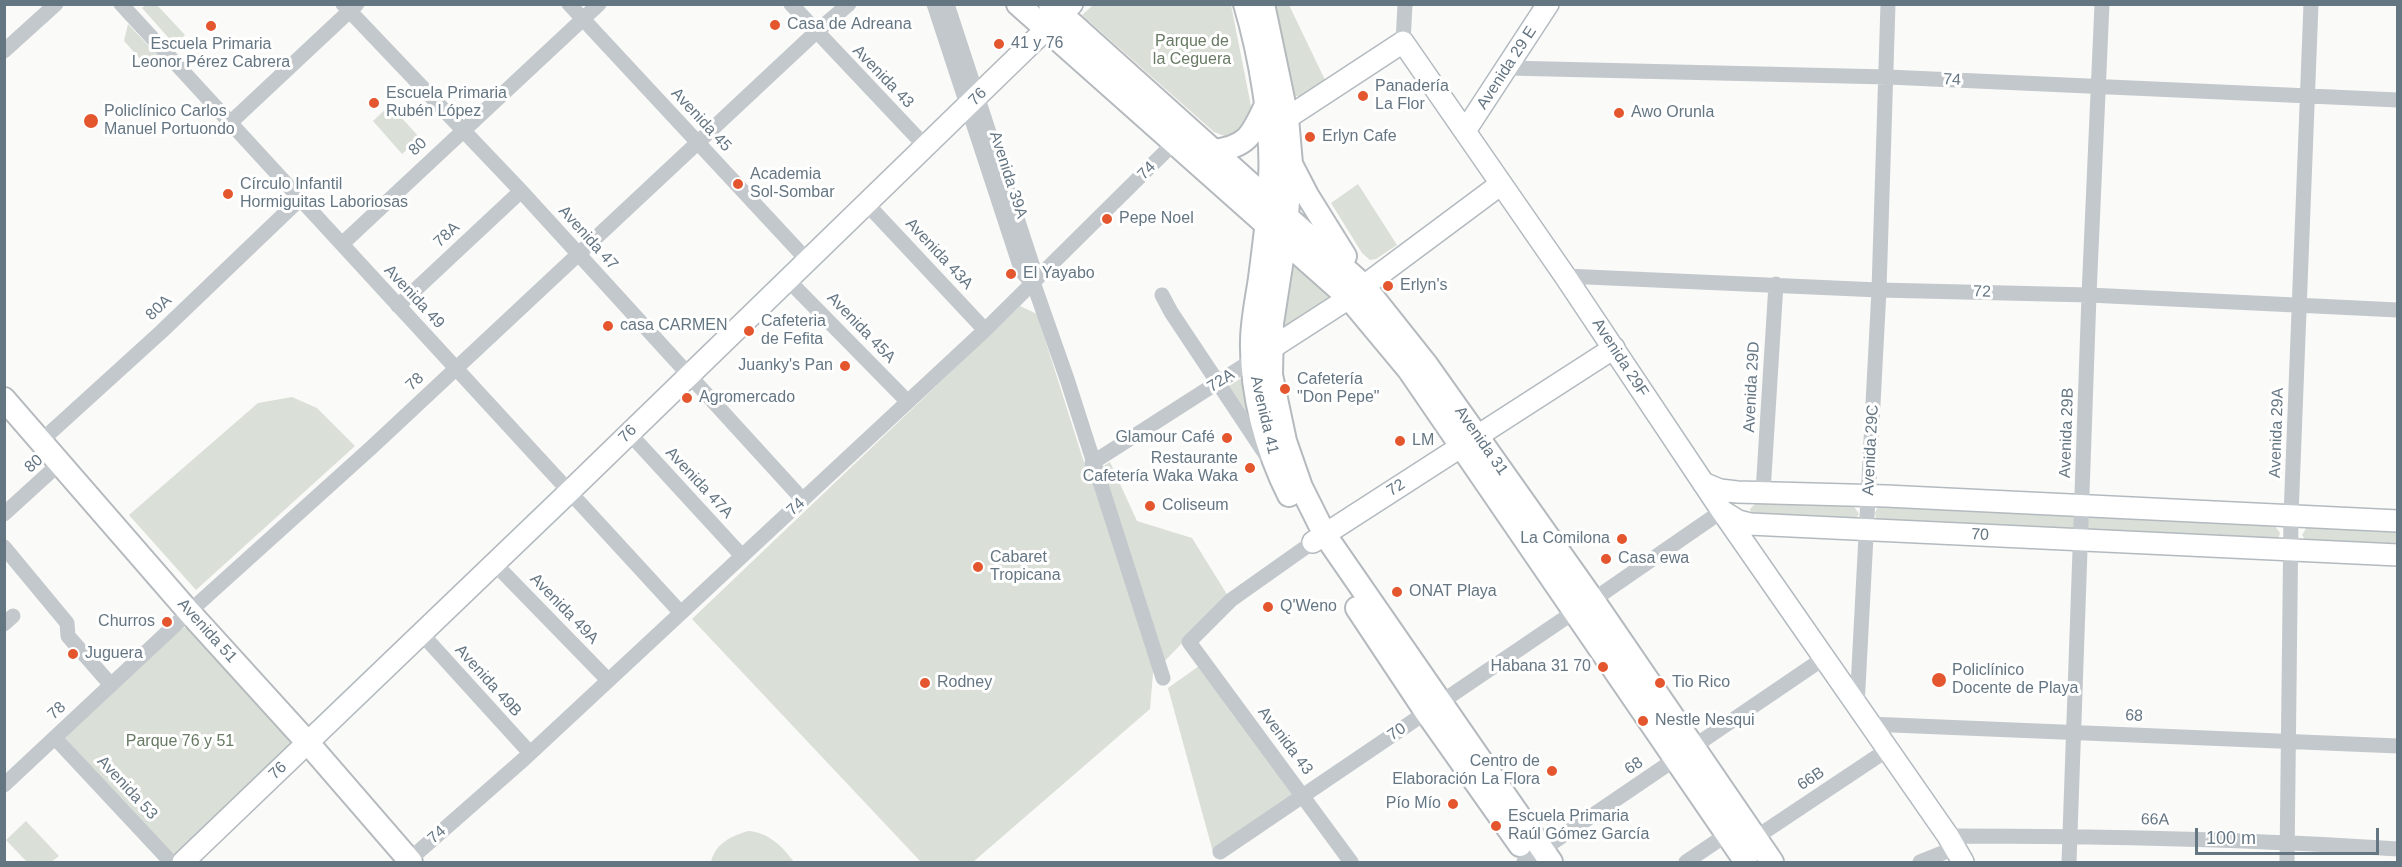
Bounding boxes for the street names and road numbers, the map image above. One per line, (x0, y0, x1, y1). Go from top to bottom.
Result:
street label: Avenida 29 E (1473, 23, 1541, 113)
street label: Avenida 43 (848, 42, 918, 112)
street label: 74 (1943, 70, 1961, 90)
street label: Avenida 45 (667, 84, 735, 156)
street label: 76 (965, 84, 991, 110)
street label: Avenida 39A (985, 129, 1031, 221)
street label: 80 (405, 134, 431, 160)
street label: 74 (1134, 158, 1160, 184)
street label: Avenida 47 (554, 202, 622, 274)
street label: Avenida 43A (901, 214, 977, 294)
street label: 78A (430, 218, 464, 252)
street label: Avenida 49 (380, 261, 448, 333)
street label: 72 (1973, 282, 1991, 302)
street label: Avenida 45A (823, 289, 899, 367)
street label: 80A (142, 291, 176, 325)
street label: Avenida 29F (1588, 315, 1652, 401)
street label: Avenida 29D (1740, 341, 1764, 433)
street label: 72A (1204, 365, 1238, 397)
street label: 78 (402, 369, 428, 395)
street label: Avenida 41 (1246, 374, 1282, 456)
street label: Avenida 29B (2056, 387, 2078, 479)
street label: Avenida 29A (2266, 387, 2288, 479)
street label: Avenida 31 (1450, 403, 1512, 479)
street label: Avenida 29C (1859, 404, 1883, 496)
street label: 76 (615, 421, 641, 447)
street label: Avenida 47A (661, 443, 737, 523)
street label: 80 (21, 451, 47, 477)
street label: 72 (1383, 475, 1409, 501)
street label: 74 (783, 494, 809, 520)
street label: 70 (1971, 525, 1989, 545)
street label: Avenida 49A (526, 570, 602, 648)
street label: Avenida 51 (173, 595, 241, 667)
street label: Avenida 49B (451, 641, 525, 721)
street label: 78 (44, 698, 70, 724)
street label: Avenida 43 (1253, 703, 1317, 779)
street label: 68 (2125, 706, 2143, 726)
street label: 70 (1384, 719, 1410, 745)
street label: Avenida 53 (93, 752, 161, 824)
street label: 68 (1621, 753, 1647, 779)
street label: 76 (265, 758, 291, 784)
street label: 66B (1794, 763, 1828, 795)
street label: 66A (2141, 810, 2169, 830)
street label: 74 (424, 822, 450, 848)

